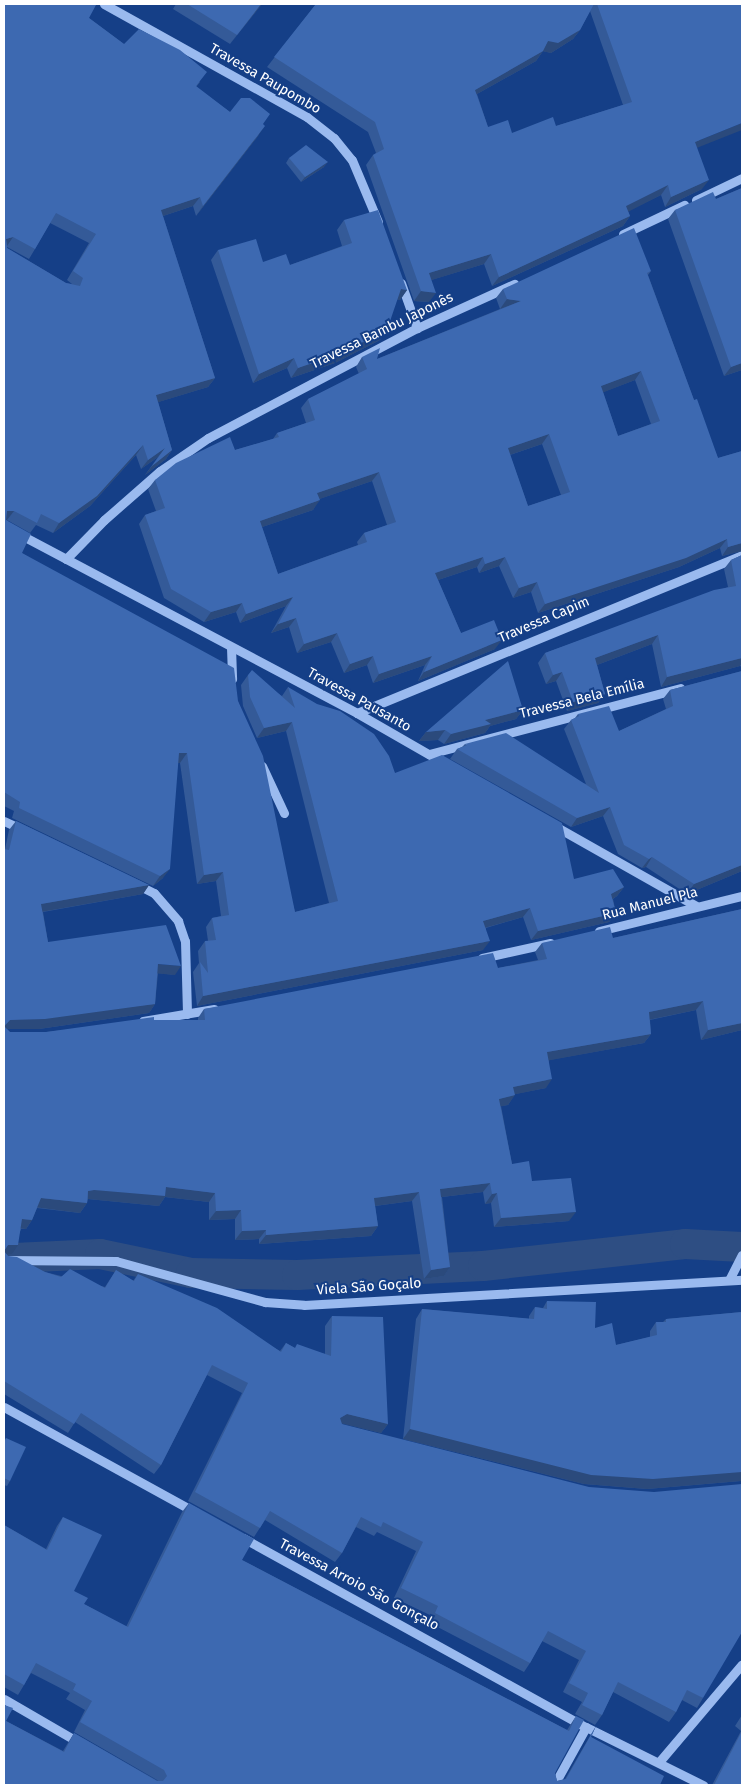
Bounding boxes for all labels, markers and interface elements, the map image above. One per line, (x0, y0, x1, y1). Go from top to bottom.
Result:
street label: Travessa Paupombo (206, 40, 324, 118)
street label: Travessa Bambu Japonês (308, 289, 456, 373)
street label: Travessa Capim (496, 593, 592, 647)
street label: Travessa Pausanto (304, 665, 414, 735)
street label: Travessa Bela Emília (518, 675, 646, 723)
street label: Rua Manuel Pla (600, 884, 700, 924)
street label: Viela São Goçalo (316, 1275, 422, 1299)
street label: Travessa Arroio São Gonçalo (276, 1536, 442, 1634)

